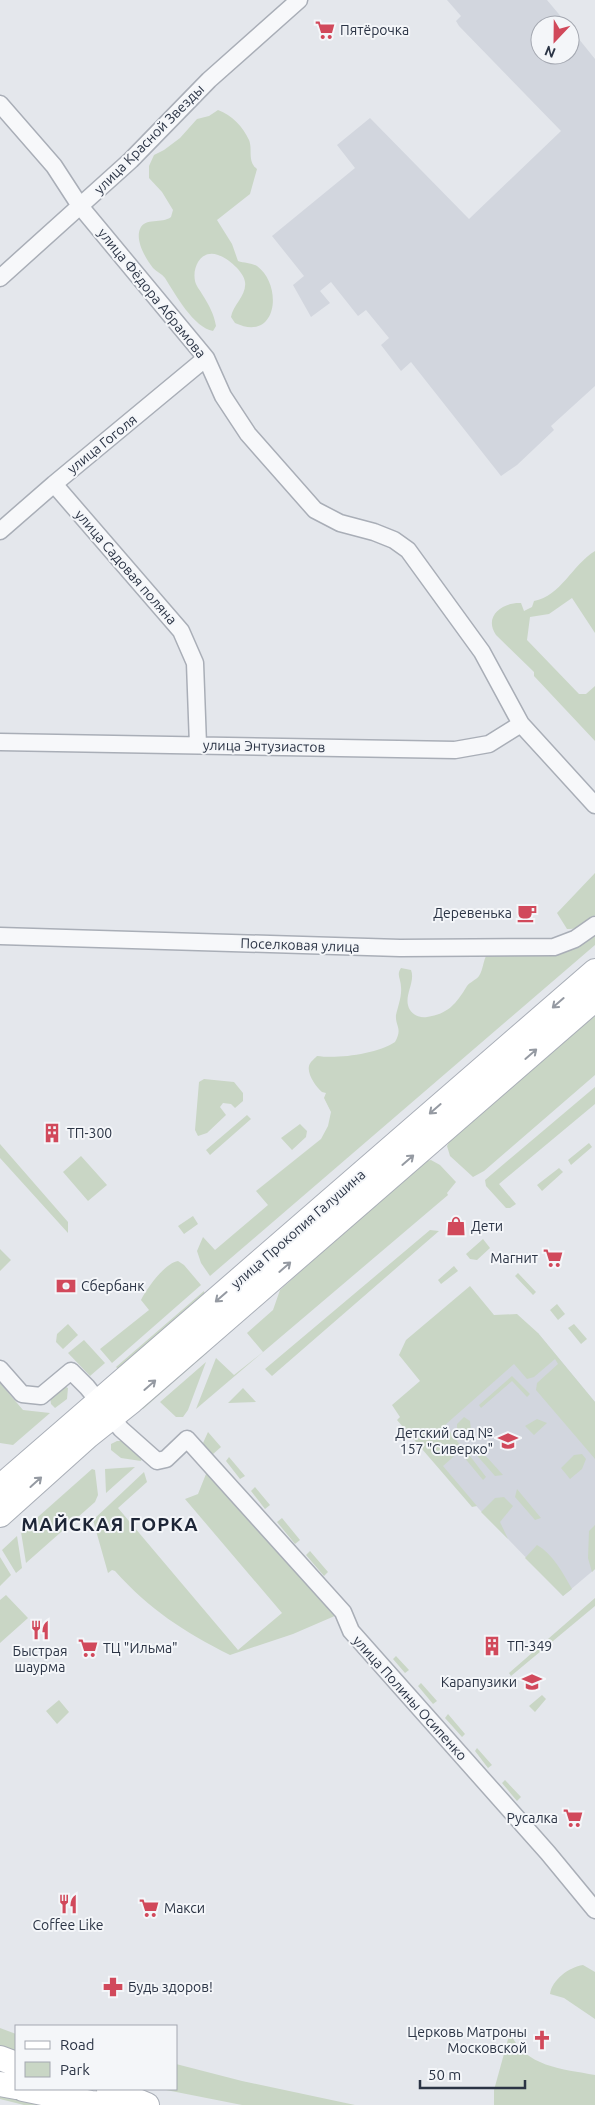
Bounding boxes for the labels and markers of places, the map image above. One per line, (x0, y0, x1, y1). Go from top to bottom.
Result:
supermarket icon: Пятёрочка (314, 19, 336, 41)
place label: Пятёрочка (340, 22, 409, 38)
cafe icon: Деревенька (516, 902, 538, 924)
place label: Деревенька (433, 905, 512, 921)
building icon: ТП-300 (41, 1122, 63, 1144)
place label: ТП-300 (67, 1125, 112, 1141)
shop icon: Дети (445, 1215, 467, 1237)
place label: Дети (471, 1218, 503, 1234)
supermarket icon: Магнит (542, 1247, 564, 1269)
place label: Магнит (490, 1250, 538, 1266)
bank icon: Сбербанк (55, 1275, 77, 1297)
place label: Сбербанк (81, 1278, 144, 1294)
place label: Детский сад № 157 "Сиверко" (395, 1425, 493, 1457)
school or university icon: Детский сад № 157 "Сиверко" (497, 1430, 519, 1452)
restaurant icon: Быстрая шаурма (29, 1619, 51, 1641)
building icon: ТП-349 (481, 1635, 503, 1657)
supermarket icon: ТЦ "Ильма" (77, 1637, 99, 1659)
place label: ТП-349 (507, 1638, 552, 1654)
place label: ТЦ "Ильма" (103, 1640, 178, 1656)
place label: Быстрая шаурма (13, 1643, 67, 1675)
school or university icon: Карапузики (521, 1671, 543, 1693)
place label: Карапузики (441, 1674, 517, 1690)
supermarket icon: Русалка (562, 1807, 584, 1829)
place label: Русалка (506, 1810, 558, 1826)
restaurant icon: Coffee Like (57, 1893, 79, 1915)
supermarket icon: Макси (138, 1897, 160, 1919)
place label: Макси (164, 1900, 205, 1916)
place label: Coffee Like (32, 1917, 104, 1933)
pharmacy icon: Будь здоров! (102, 1976, 124, 1998)
place label: Будь здоров! (128, 1979, 213, 1995)
place label: Церковь Матроны Московской (407, 2024, 527, 2056)
church icon: Церковь Матроны Московской (531, 2029, 553, 2051)

